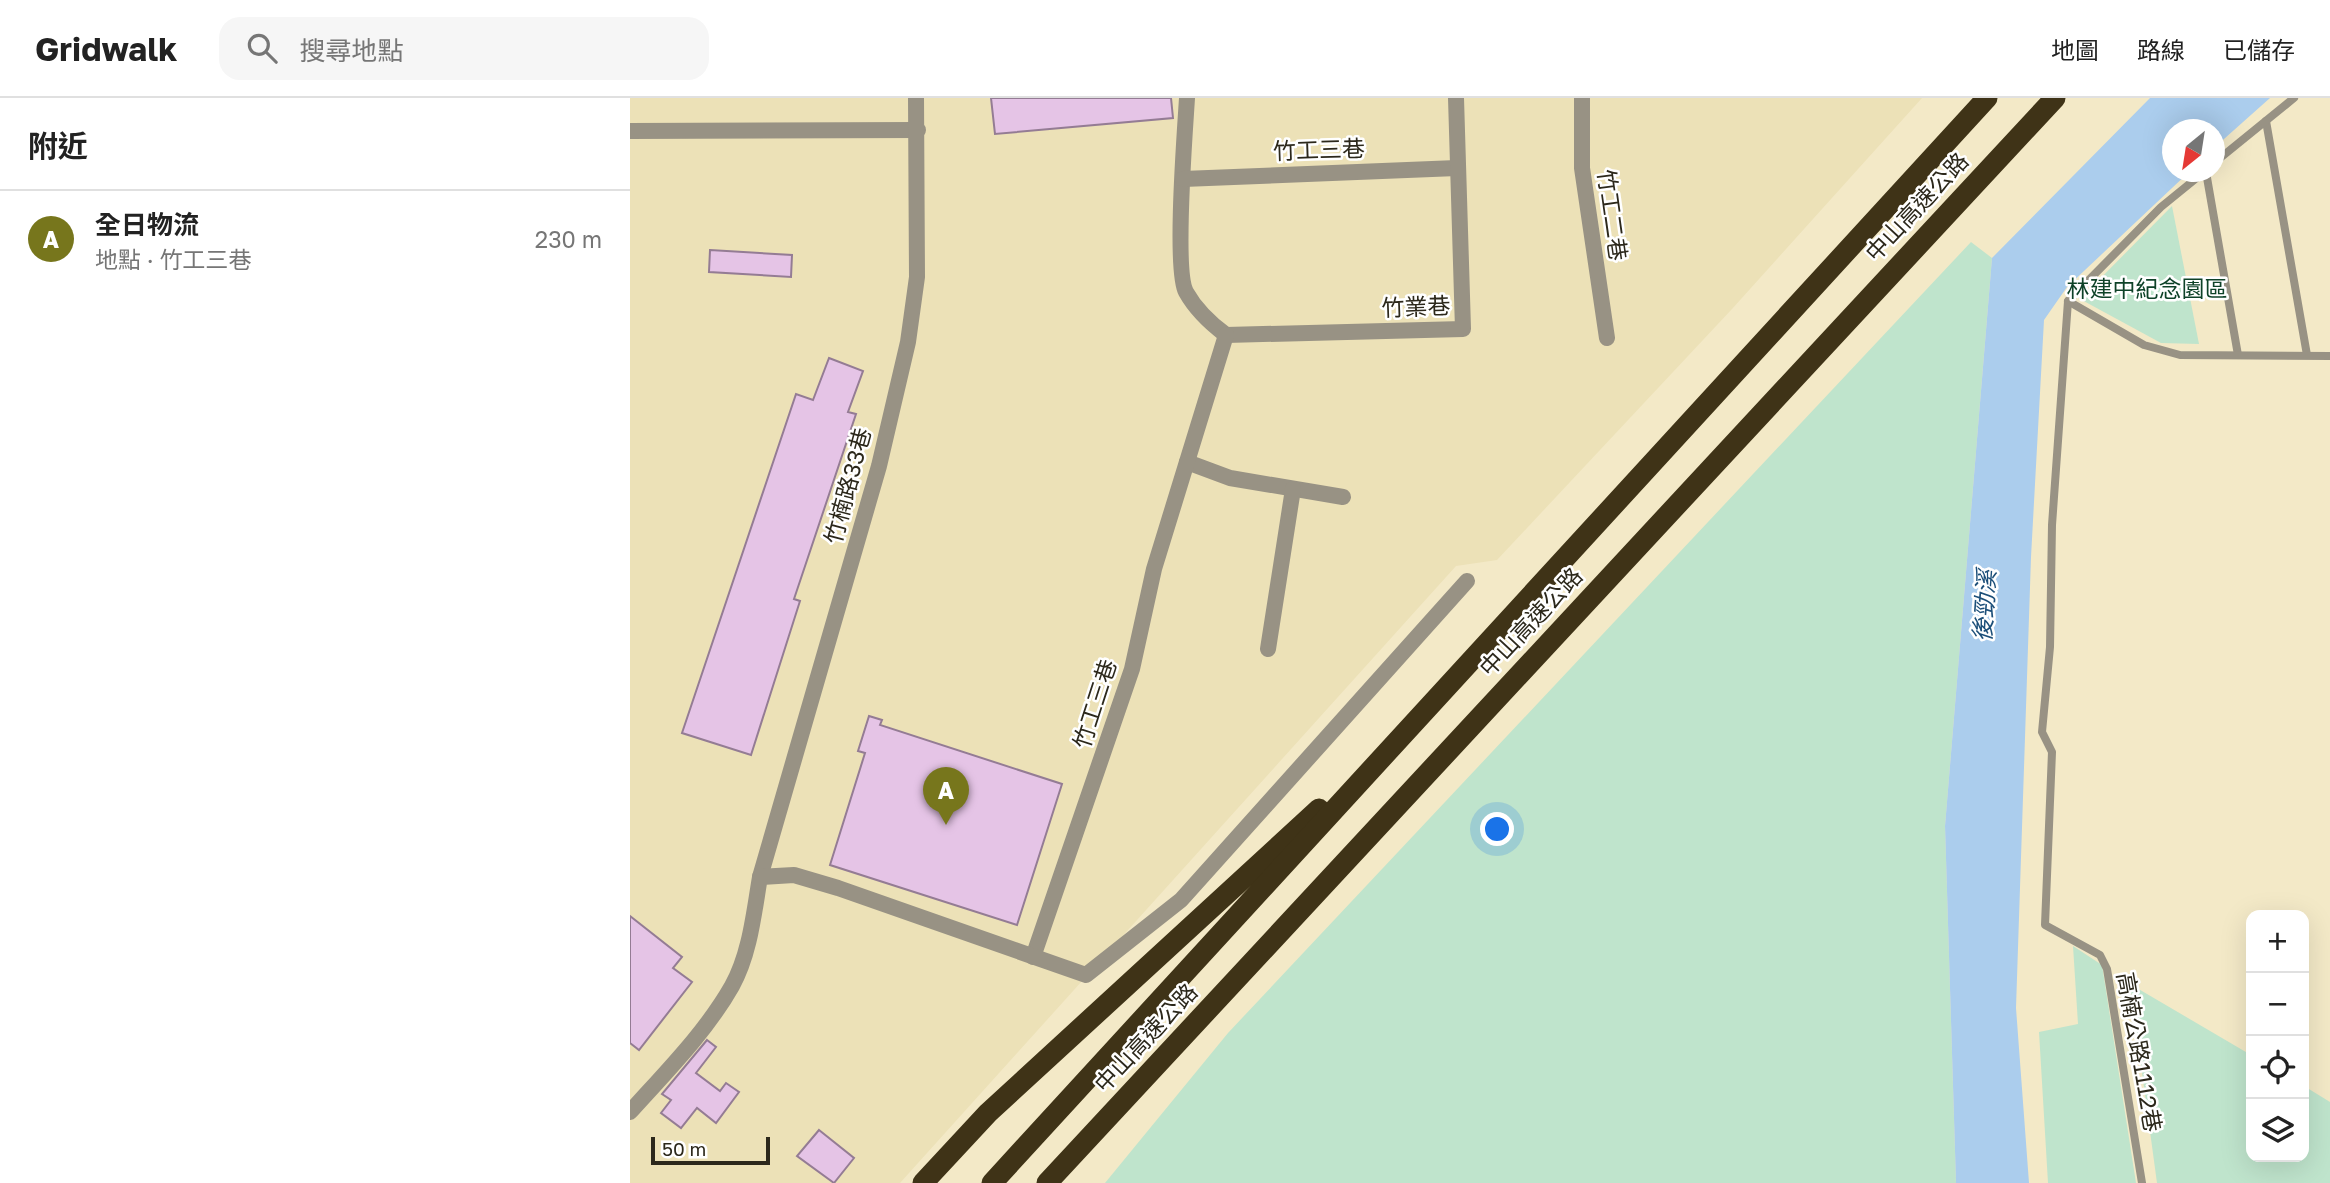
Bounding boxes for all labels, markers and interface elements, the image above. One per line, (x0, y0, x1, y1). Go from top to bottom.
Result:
search box (219, 17, 709, 80)
text: Gridwalk (35, 29, 177, 68)
icon: search (243, 29, 281, 67)
text: 搜尋地點 (299, 35, 403, 66)
text: 地圖 (2051, 35, 2099, 64)
text: 路線 (2137, 35, 2185, 64)
text: 已儲存 (2223, 35, 2295, 64)
north arrow (2162, 119, 2225, 182)
text: 附近 (28, 128, 88, 164)
street label: 竹工三巷 (1273, 133, 1365, 165)
street label: 中山高速公路 (1859, 146, 1974, 266)
street label: 竹工二巷 (1593, 167, 1633, 262)
text: 全日物流 (95, 209, 199, 240)
text: A (43, 225, 59, 253)
text: 230 m (535, 225, 602, 253)
text: 地點 · 竹工三巷 (95, 245, 251, 273)
park label: 林建中紀念園區 (2067, 274, 2228, 302)
street label: 竹業巷 (1381, 291, 1451, 321)
street label: 竹楠路33巷 (818, 425, 876, 547)
street label: 中山高速公路 (1473, 561, 1588, 681)
water label: 後勁溪 (1967, 566, 2001, 643)
street label: 竹工三巷 (1067, 656, 1122, 752)
pin: A (923, 767, 969, 825)
your location (1480, 812, 1514, 846)
map controls (2246, 910, 2309, 1162)
button: + (2246, 910, 2309, 973)
street label: 高楠公路1112巷 (2112, 970, 2168, 1134)
button: − (2246, 973, 2309, 1036)
street label: 中山高速公路 (1088, 977, 1203, 1097)
button: locate (2246, 1036, 2309, 1099)
button: layers (2246, 1099, 2309, 1162)
scale bar (651, 1134, 770, 1166)
text: 50 m (662, 1137, 706, 1160)

